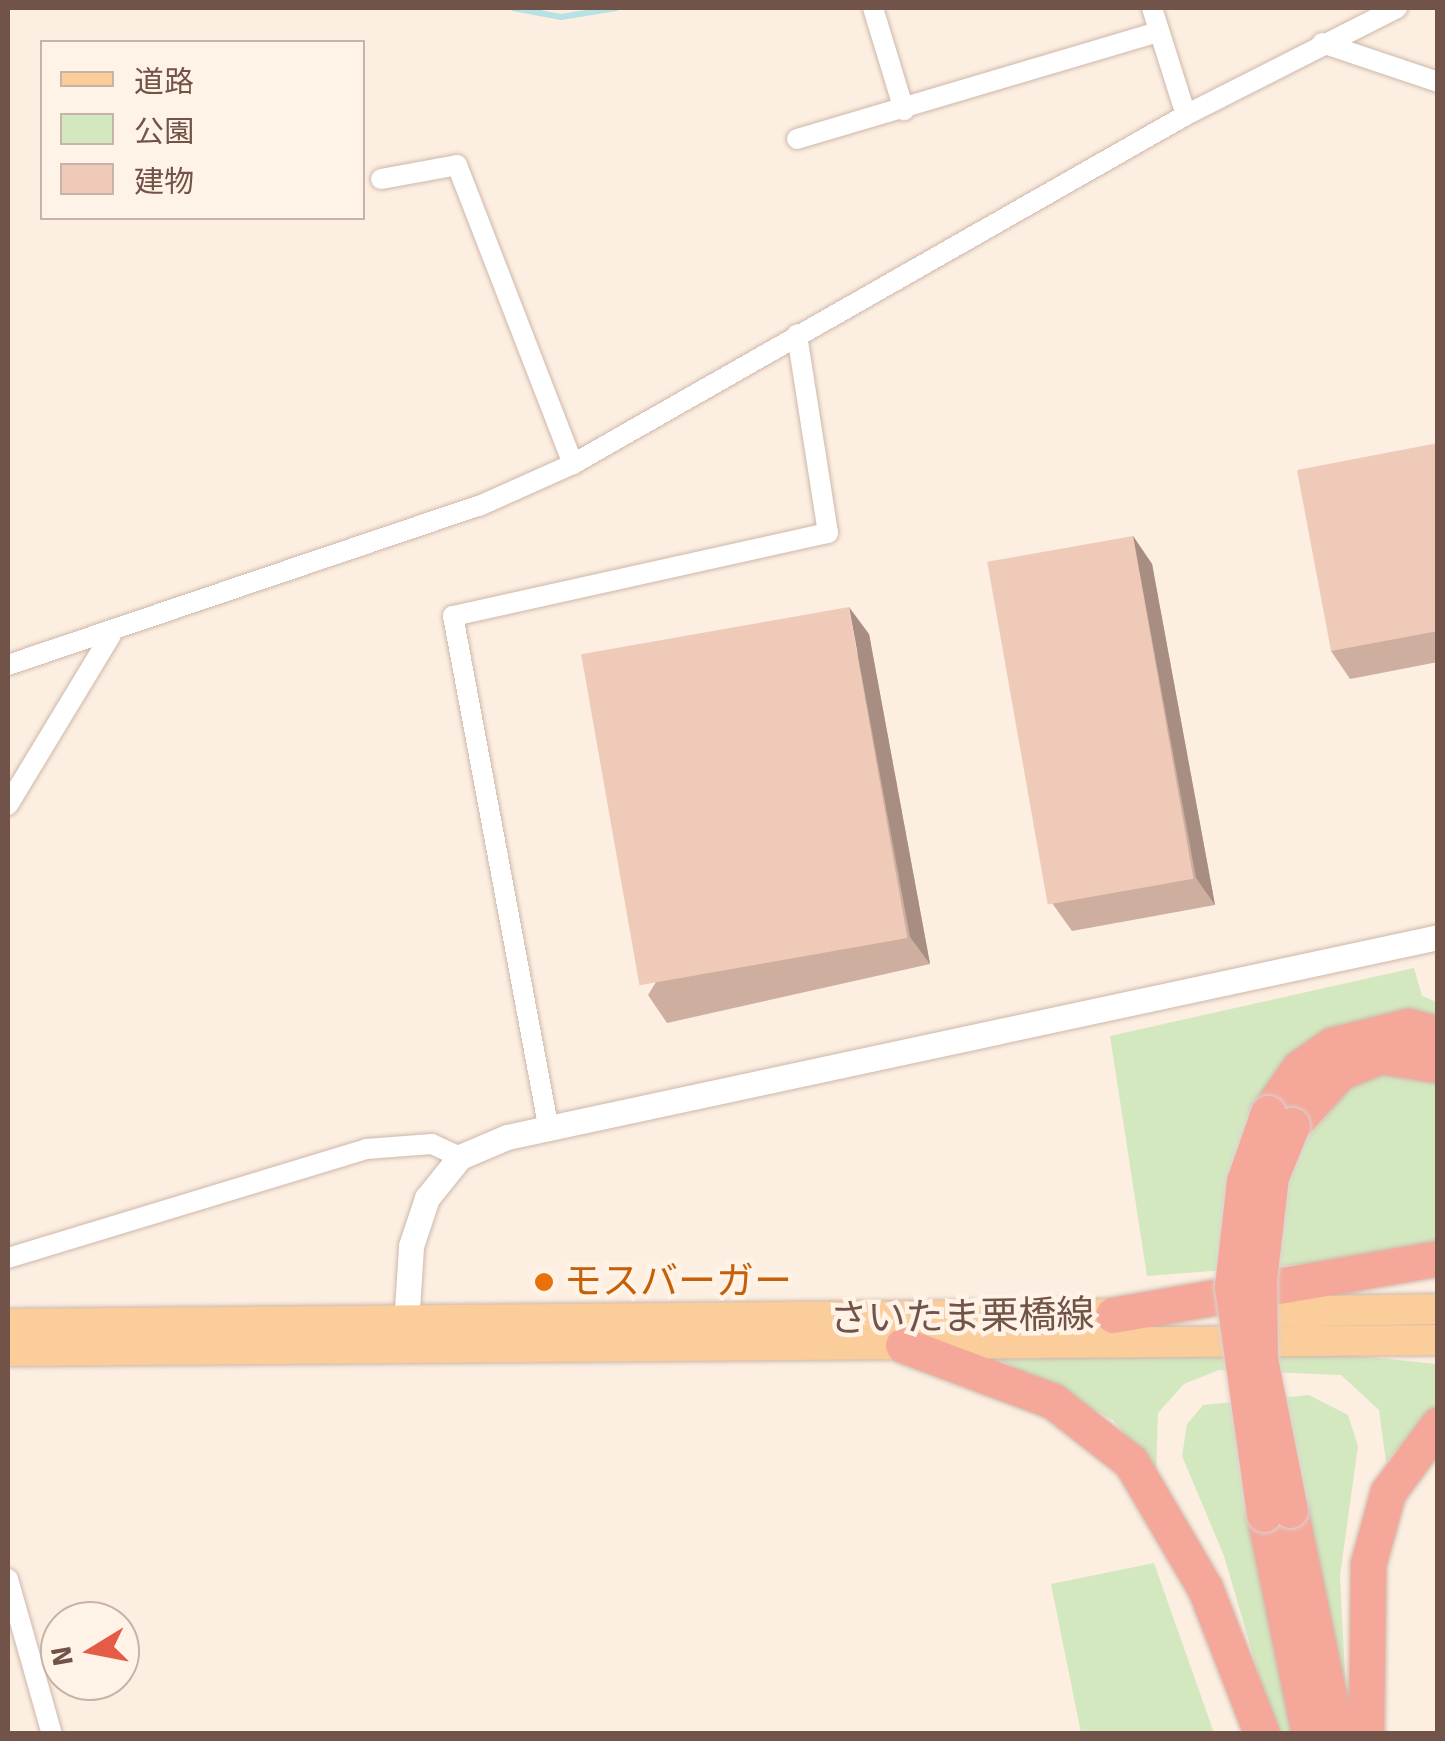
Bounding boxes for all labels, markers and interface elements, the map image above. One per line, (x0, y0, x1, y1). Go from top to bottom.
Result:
legend (40, 40, 365, 220)
text: 道路 (134, 64, 194, 101)
text: 公園 (134, 114, 194, 151)
text: 建物 (134, 164, 194, 201)
place label: モスバーガー (564, 1259, 792, 1305)
marker: モスバーガー (533, 1271, 555, 1293)
street label: さいたま栗橋線 (829, 1292, 1095, 1342)
north arrow (40, 1601, 140, 1701)
text: N (44, 1643, 81, 1668)

